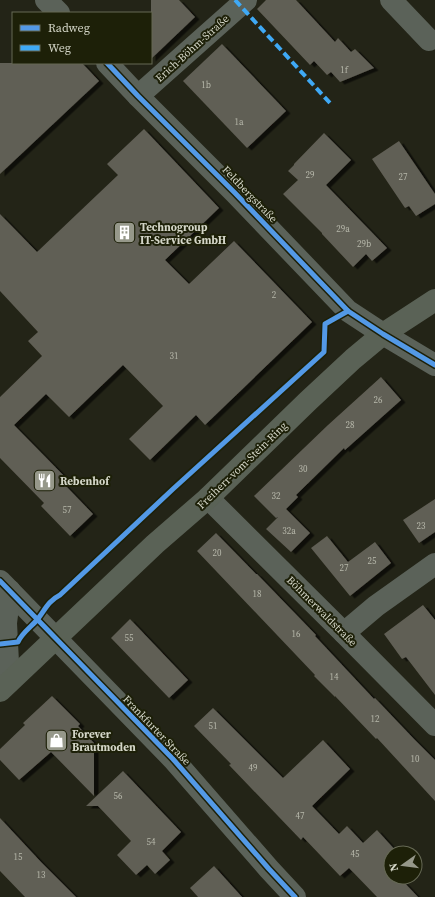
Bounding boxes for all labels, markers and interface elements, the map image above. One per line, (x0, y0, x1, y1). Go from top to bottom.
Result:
street label: Erich-Böhm-Straße (152, 11, 233, 85)
legend (12, 12, 152, 64)
text: Radweg (48, 20, 90, 36)
text: Weg (48, 40, 71, 56)
house number: 1f (340, 64, 349, 76)
house number: 1b (201, 79, 211, 91)
house number: 1a (234, 116, 244, 128)
street label: Feldbergstraße (219, 163, 281, 226)
house number: 29 (305, 169, 315, 181)
house number: 27 (398, 171, 408, 183)
building icon: Technogroup IT-Service GmbH (112, 220, 138, 246)
place label: Technogroup IT-Service GmbH (140, 220, 227, 248)
house number: 29a (336, 223, 350, 235)
house number: 29b (357, 238, 371, 250)
house number: 2 (272, 289, 277, 301)
house number: 31 (169, 350, 179, 362)
house number: 26 (373, 394, 383, 406)
street label: Freiherr-vom-Stein-Ring (194, 418, 291, 512)
house number: 28 (345, 419, 355, 431)
house number: 30 (298, 463, 308, 475)
restaurant icon: Rebenhof (32, 468, 58, 494)
place label: Rebenhof (60, 474, 111, 489)
house number: 32 (271, 490, 281, 502)
house number: 57 (62, 504, 72, 516)
house number: 23 (416, 520, 426, 532)
house number: 32a (282, 525, 296, 537)
house number: 20 (212, 547, 222, 559)
house number: 25 (367, 555, 377, 567)
house number: 27 (339, 562, 349, 574)
street label: Böhmerwaldstraße (283, 573, 360, 650)
house number: 18 (252, 588, 262, 600)
house number: 16 (291, 628, 301, 640)
house number: 55 (124, 632, 134, 644)
house number: 14 (329, 671, 339, 683)
street label: Frankfurter Straße (119, 692, 194, 769)
house number: 12 (370, 713, 380, 725)
house number: 51 (208, 720, 218, 732)
shop icon: Forever Brautmoden (43, 727, 69, 753)
place label: Forever Brautmoden (72, 727, 136, 755)
house number: 10 (410, 753, 420, 765)
house number: 49 (248, 762, 258, 774)
house number: 56 (113, 790, 123, 802)
house number: 47 (295, 810, 305, 822)
house number: 54 (146, 836, 156, 848)
north arrow (383, 845, 423, 885)
house number: 45 (350, 848, 360, 860)
house number: 15 (13, 851, 23, 863)
text: N (386, 862, 402, 873)
house number: 13 (36, 869, 46, 881)

